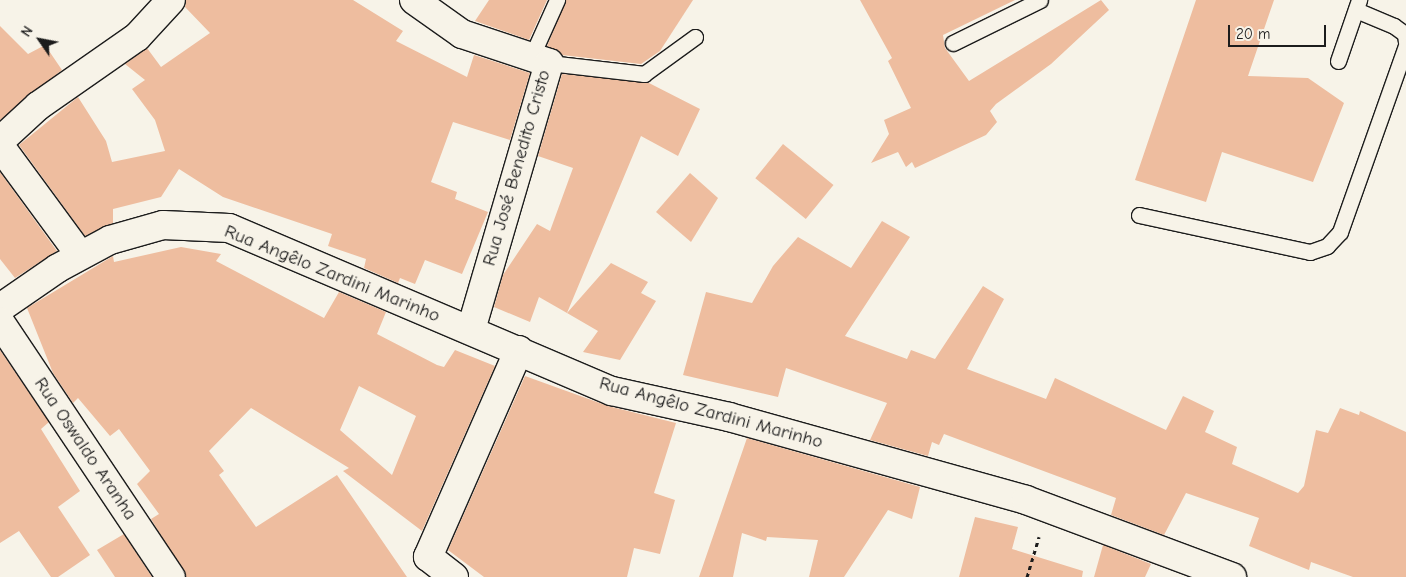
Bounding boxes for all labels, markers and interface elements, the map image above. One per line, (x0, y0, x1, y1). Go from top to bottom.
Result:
north arrow (15, 15, 65, 65)
scale bar (1231, 15, 1328, 47)
text: N (17, 23, 37, 40)
text: 20 m (1236, 25, 1270, 43)
street label: Rua José Benedito Cristo (478, 67, 556, 269)
street label: Rua Angêlo Zardini Marinho (221, 220, 443, 328)
street label: Rua Angêlo Zardini Marinho (597, 372, 825, 454)
street label: Rua Oswaldo Aranha (29, 373, 141, 525)

